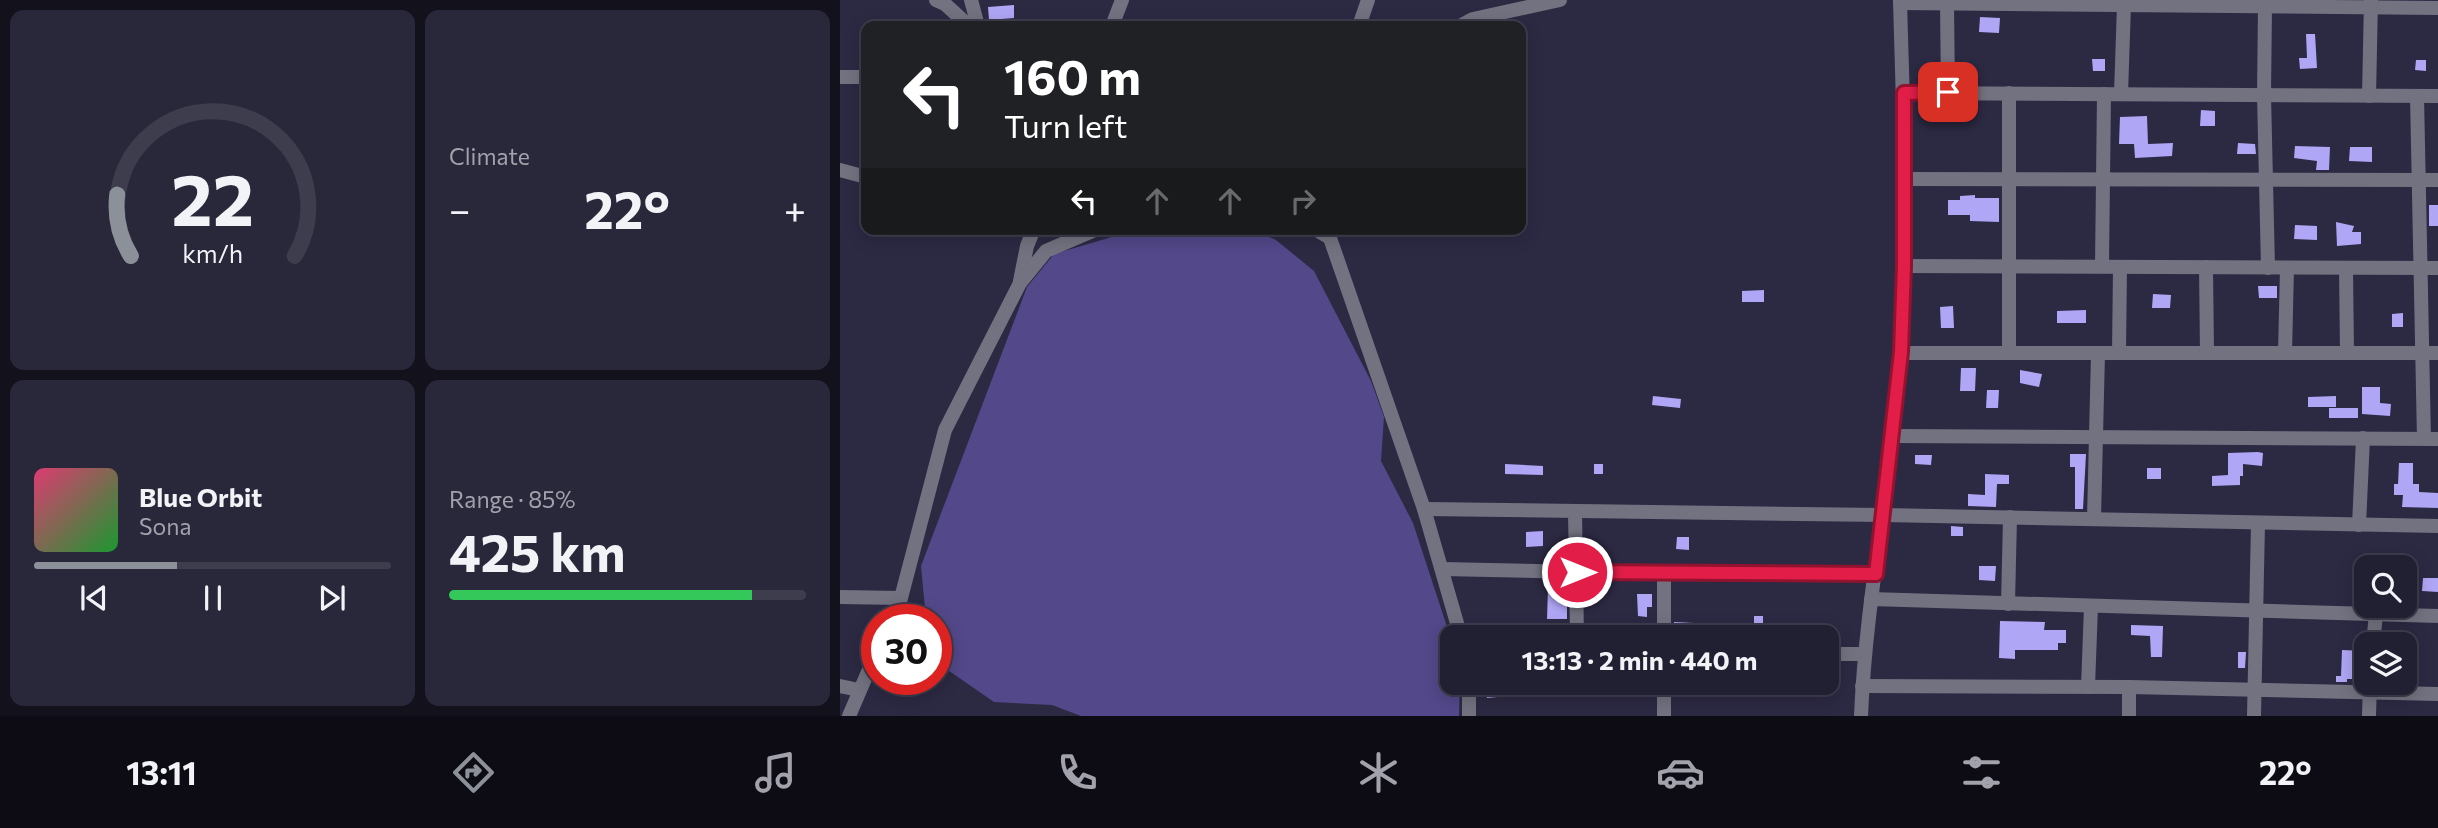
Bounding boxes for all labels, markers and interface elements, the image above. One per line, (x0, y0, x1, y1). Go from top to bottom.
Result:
text: 160 m (1004, 45, 1141, 105)
icon: left (889, 49, 980, 140)
pin (1918, 62, 1978, 122)
icon: arrive (1929, 73, 1967, 111)
text: Turn left (1004, 105, 1128, 145)
text: Climate (449, 142, 530, 170)
text: 22 (171, 152, 254, 241)
text: 22° (584, 176, 670, 240)
icon: left (1065, 182, 1103, 220)
icon: ahead (1138, 182, 1176, 220)
icon: ahead (1211, 182, 1249, 220)
icon: right (1284, 182, 1322, 220)
text: − (449, 185, 471, 232)
text: + (784, 185, 806, 232)
text: km/h (182, 238, 243, 268)
text: Blue Orbit (139, 481, 262, 512)
text: Range · 85% (449, 485, 576, 513)
text: Sona (139, 512, 191, 540)
text: 425 km (449, 519, 626, 583)
position arrow (1540, 535, 1614, 609)
map controls (2354, 555, 2417, 695)
button: search (2354, 555, 2417, 618)
icon: previous (75, 579, 113, 617)
icon: pause (194, 579, 232, 617)
icon: next (313, 579, 351, 617)
speed limit sign: 30 (861, 604, 952, 695)
button: layers (2354, 632, 2417, 695)
text: 13:13 · 2 min · 440 m (1522, 644, 1757, 675)
icon: directions (449, 748, 498, 797)
icon: music (751, 748, 800, 797)
icon: phone (1053, 748, 1102, 797)
icon: climate (1354, 748, 1403, 797)
icon: car (1656, 748, 1705, 797)
icon: filters (1957, 748, 2006, 797)
text: 13:11 (126, 752, 197, 792)
text: 22° (2259, 752, 2312, 792)

